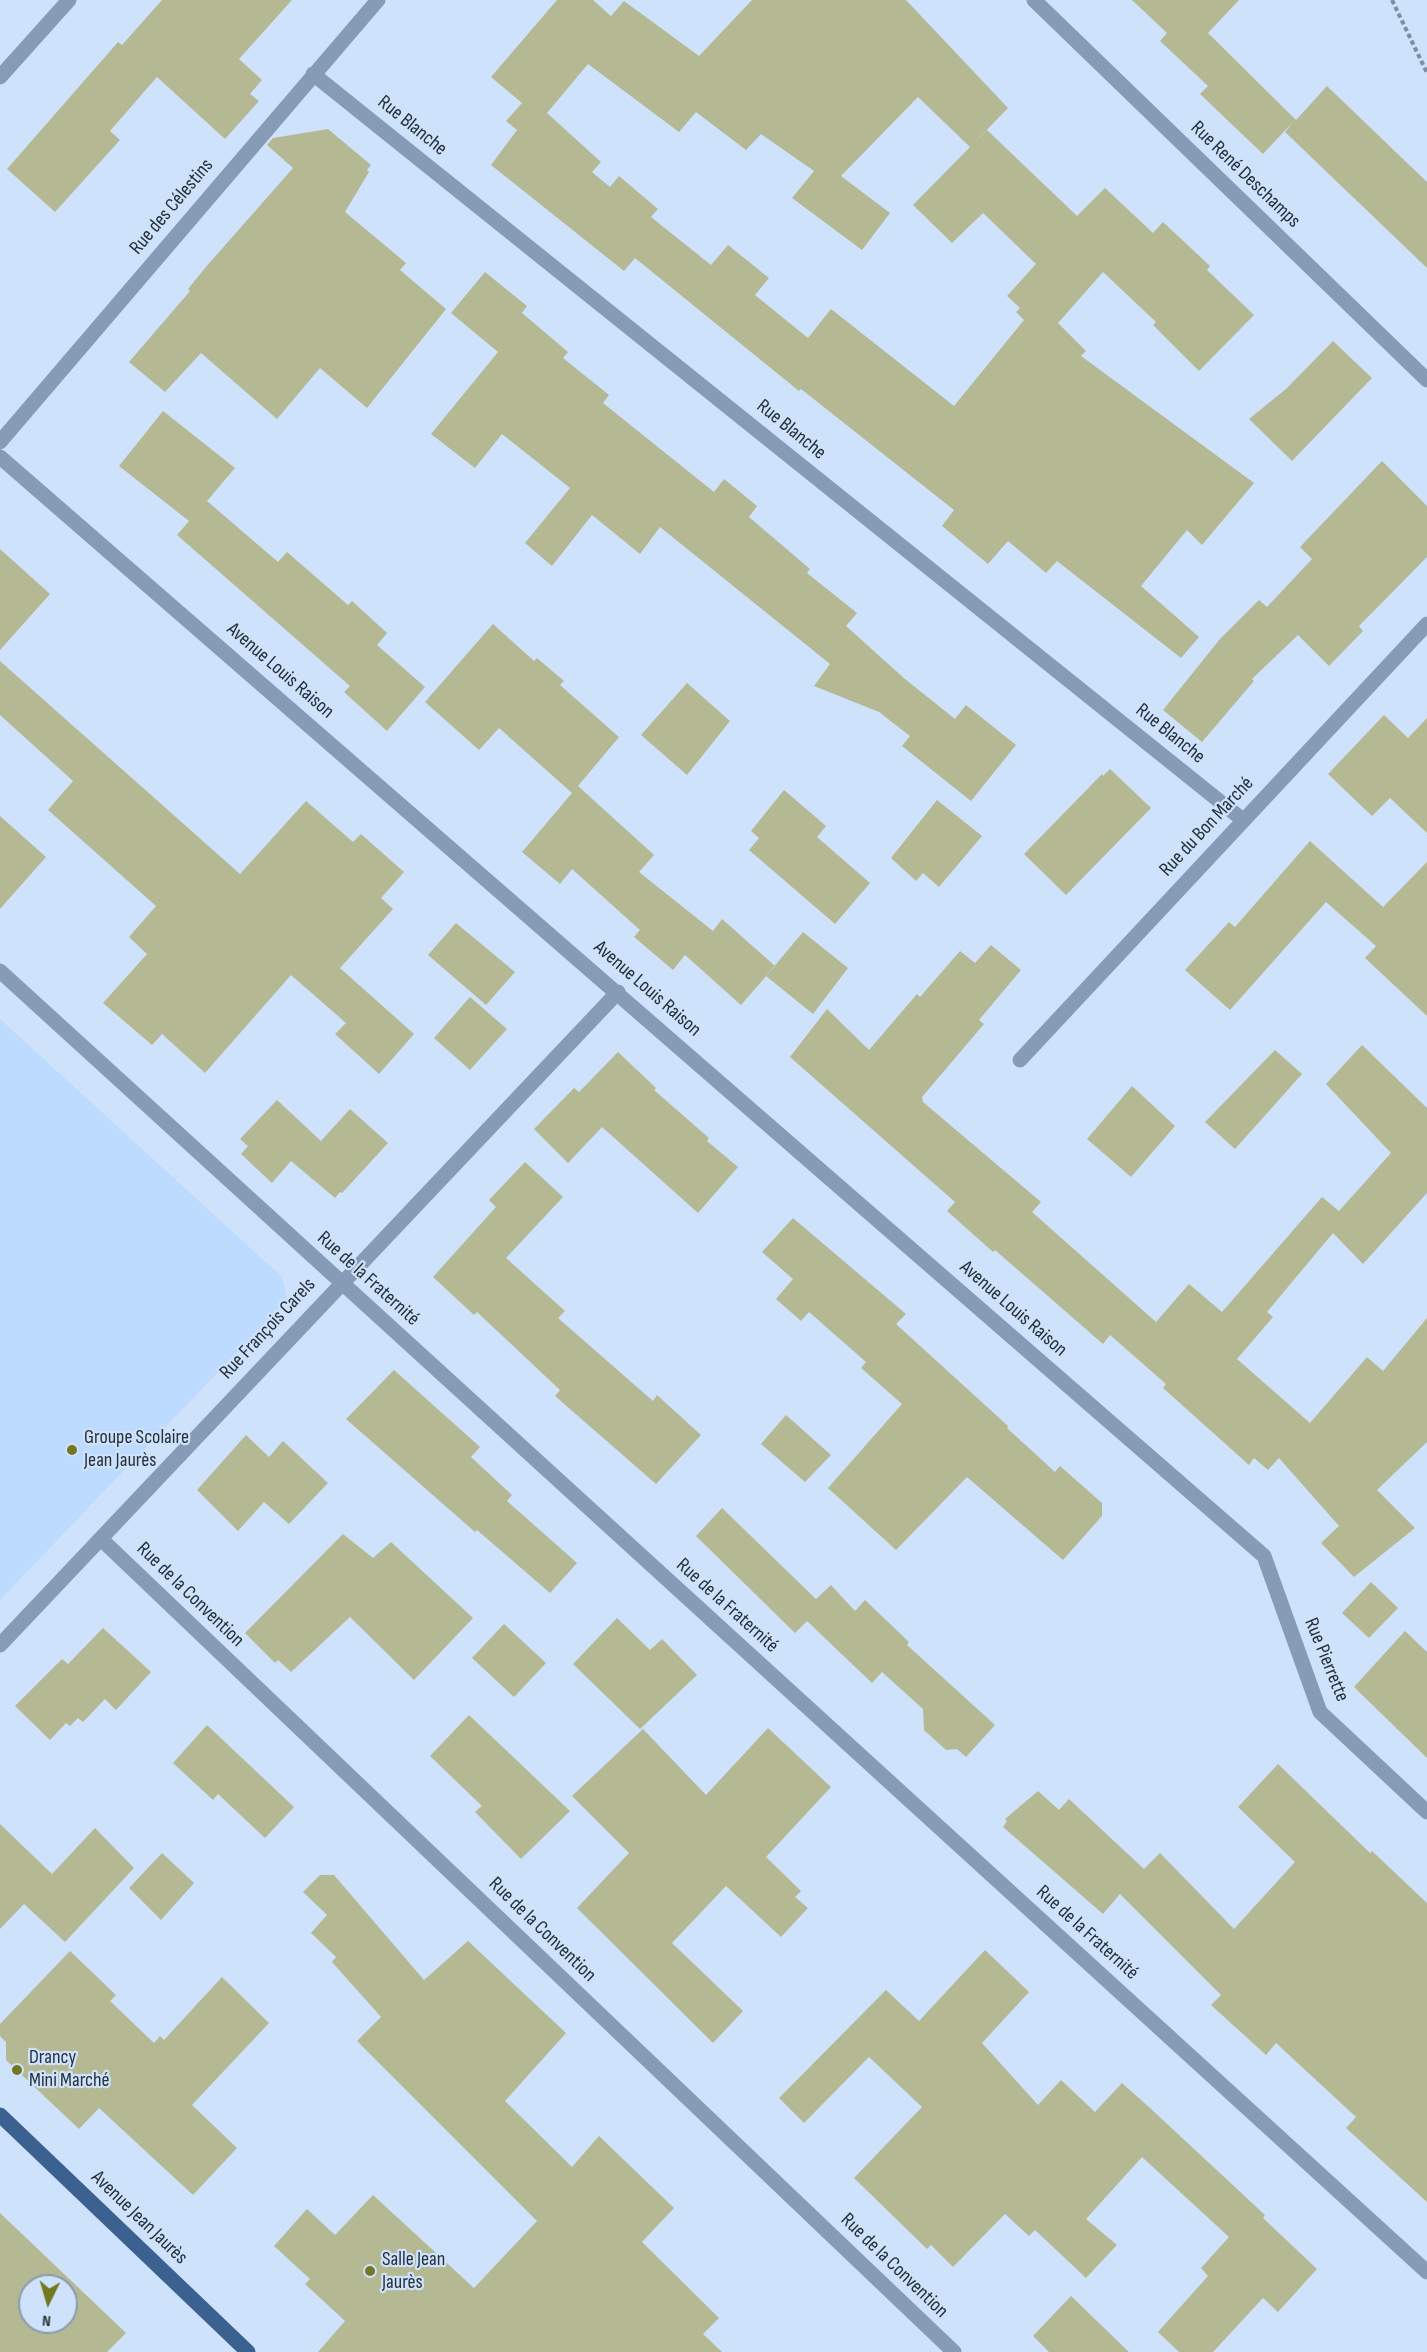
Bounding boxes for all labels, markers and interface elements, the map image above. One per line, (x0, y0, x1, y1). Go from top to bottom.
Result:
street label: Rue Blanche (372, 91, 452, 161)
street label: Rue René Deschamps (1185, 117, 1305, 233)
street label: Rue des Célestins (125, 154, 219, 260)
street label: Rue Blanche (751, 395, 831, 465)
street label: Avenue Louis Raison (221, 618, 339, 724)
street label: Rue Blanche (1130, 699, 1210, 769)
street label: Rue du Bon Marché (1155, 772, 1259, 882)
street label: Avenue Louis Raison (588, 936, 706, 1042)
street label: Rue de la Fraternité (312, 1227, 424, 1331)
street label: Avenue Louis Raison (954, 1256, 1072, 1362)
street label: Rue François Carels (215, 1273, 321, 1385)
place label: Groupe Scolaire Jean Jaurès (84, 1426, 189, 1473)
marker: Groupe Scolaire Jean Jaurès (65, 1443, 79, 1457)
street label: Rue de la Convention (131, 1538, 249, 1652)
street label: Rue de la Fraternité (671, 1554, 783, 1658)
street label: Rue Pierrette (1298, 1615, 1354, 1705)
street label: Rue de la Convention (483, 1873, 601, 1987)
street label: Rue de la Fraternité (1031, 1881, 1143, 1985)
place label: Drancy Mini Marché (29, 2046, 110, 2093)
marker: Drancy Mini Marché (10, 2063, 24, 2077)
street label: Avenue Jean Jaurès (86, 2166, 192, 2270)
street label: Rue de la Convention (835, 2209, 953, 2323)
place label: Salle Jean Jaurès (382, 2248, 445, 2295)
marker: Salle Jean Jaurès (363, 2264, 377, 2278)
north arrow (18, 2274, 78, 2334)
text: N (41, 2311, 52, 2330)

